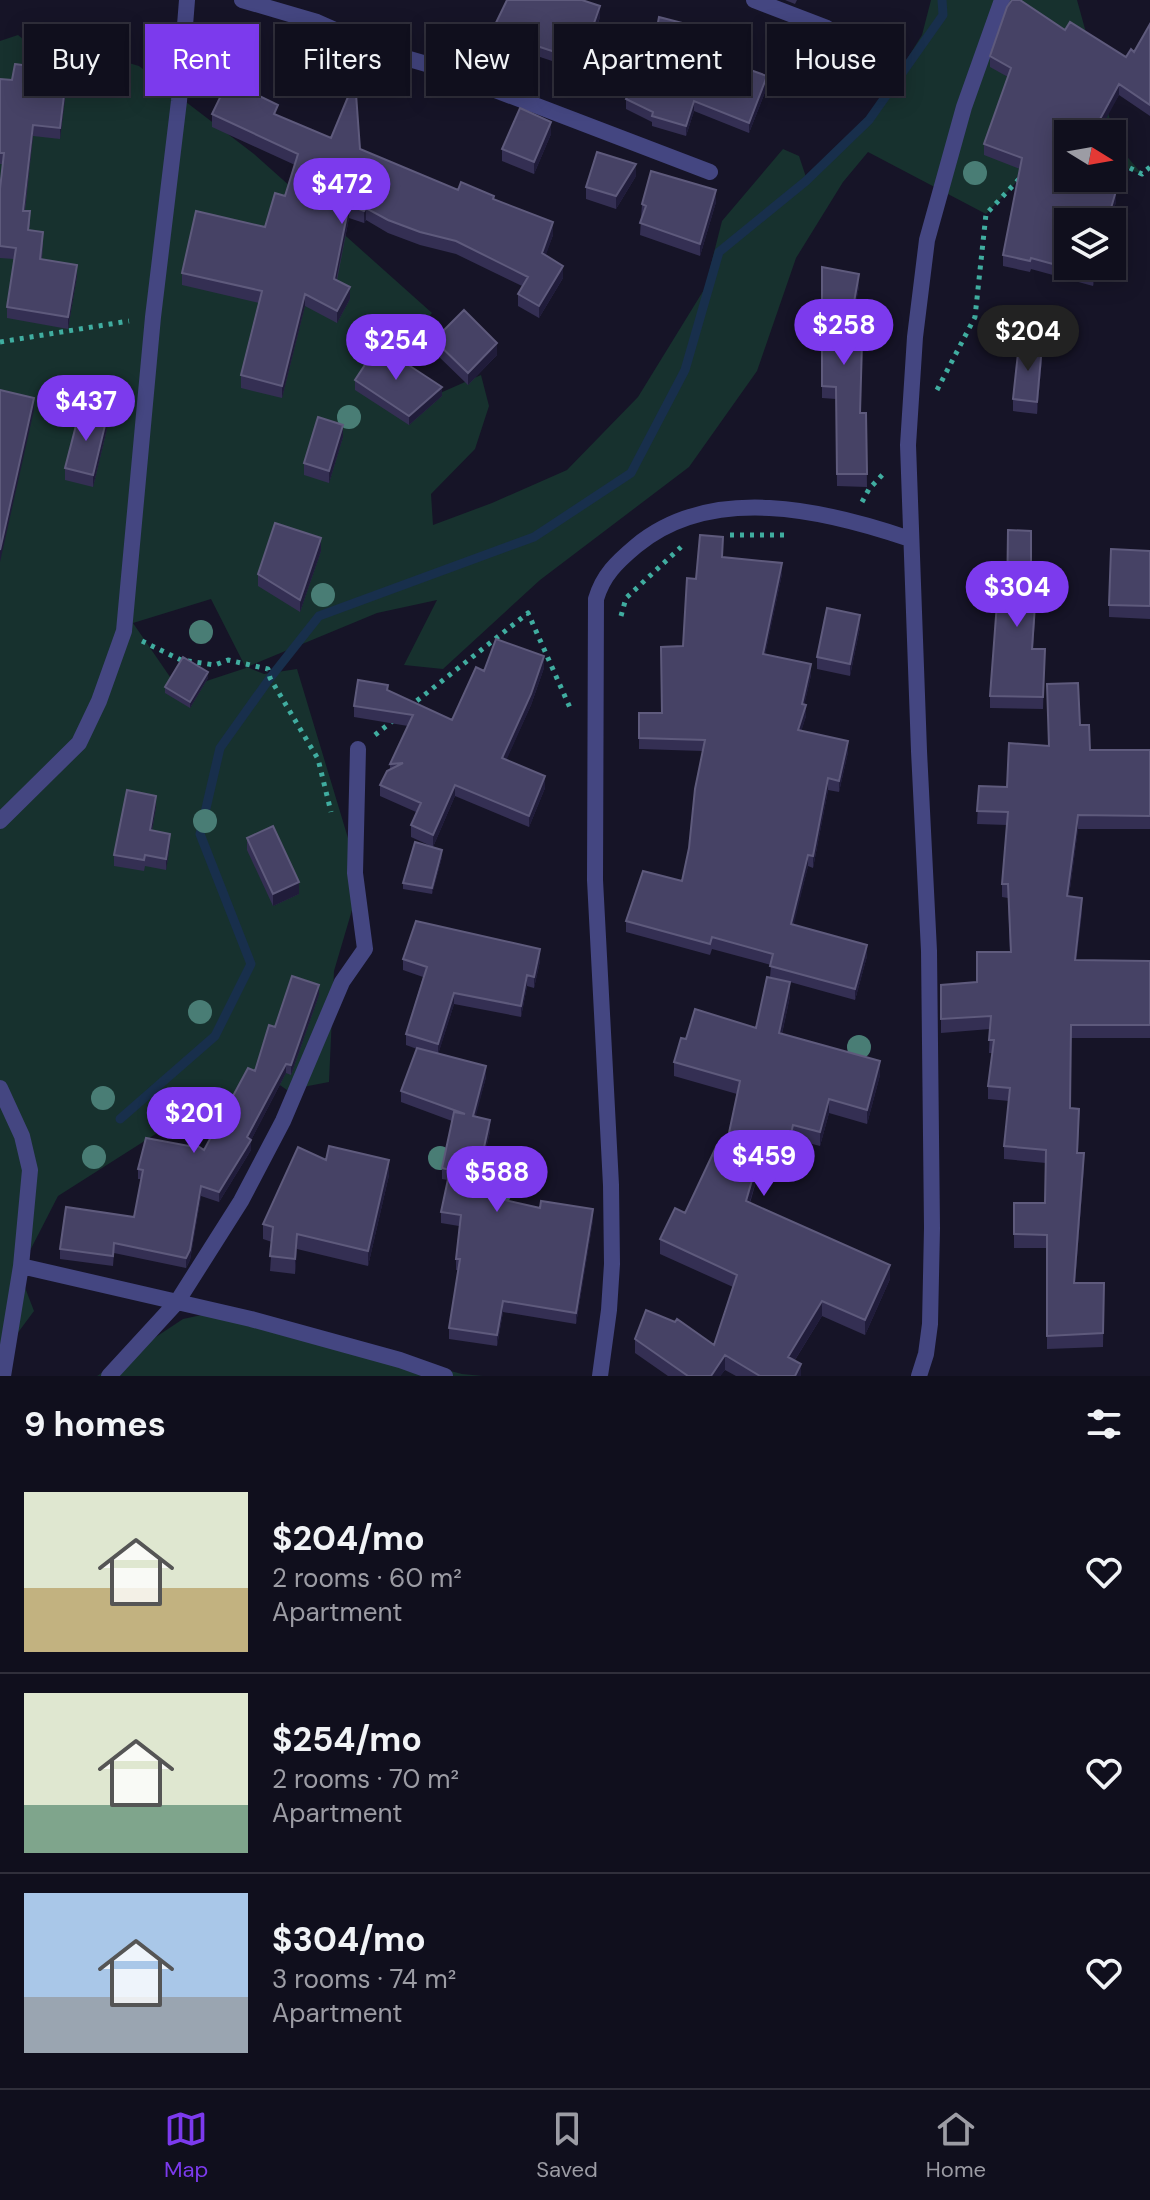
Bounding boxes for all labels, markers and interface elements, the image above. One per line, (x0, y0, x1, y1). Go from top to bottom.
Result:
chip: Buy (24, 24, 129, 96)
chip: Rent (145, 24, 259, 96)
chip: Filters (275, 24, 410, 96)
chip: New (426, 24, 538, 96)
chip: Apartment (554, 24, 751, 96)
chip: House (767, 24, 904, 96)
north arrow (1054, 120, 1126, 192)
map controls (1054, 120, 1126, 280)
pin: $472 (295, 158, 389, 226)
text: $472 (311, 167, 373, 201)
button: layers (1054, 208, 1126, 280)
pin: $258 (797, 299, 891, 367)
pin: $204 (981, 305, 1075, 373)
text: $258 (812, 308, 876, 342)
pin: $254 (349, 314, 443, 382)
text: $204 (995, 314, 1061, 348)
text: $254 (364, 323, 428, 357)
pin: $437 (39, 375, 133, 443)
text: $437 (55, 384, 117, 418)
pin: $304 (970, 561, 1064, 629)
text: $304 (984, 570, 1050, 604)
pin: $201 (147, 1087, 241, 1155)
text: $201 (165, 1096, 223, 1130)
pin: $459 (717, 1130, 811, 1198)
text: $459 (732, 1139, 796, 1173)
pin: $588 (450, 1146, 544, 1214)
text: $588 (465, 1155, 529, 1189)
text: 9 homes (24, 1402, 166, 1447)
icon: filters (1082, 1402, 1126, 1446)
text: $204/mo (272, 1516, 425, 1561)
icon: home (88, 1524, 184, 1620)
icon: heart (1082, 1550, 1126, 1594)
text: 2 rooms · 60 m² (272, 1561, 462, 1595)
text: Apartment (272, 1595, 403, 1629)
text: $254/mo (272, 1717, 422, 1762)
icon: home (88, 1725, 184, 1821)
icon: heart (1082, 1751, 1126, 1795)
text: 2 rooms · 70 m² (272, 1762, 459, 1796)
text: Apartment (272, 1796, 403, 1830)
text: $304/mo (272, 1917, 426, 1962)
icon: home (88, 1925, 184, 2021)
icon: heart (1082, 1951, 1126, 1995)
text: 3 rooms · 74 m² (272, 1962, 456, 1996)
text: Apartment (272, 1996, 403, 2030)
tab: Map (164, 2107, 208, 2184)
tab: Saved (536, 2107, 598, 2184)
tab: Home (926, 2107, 986, 2184)

